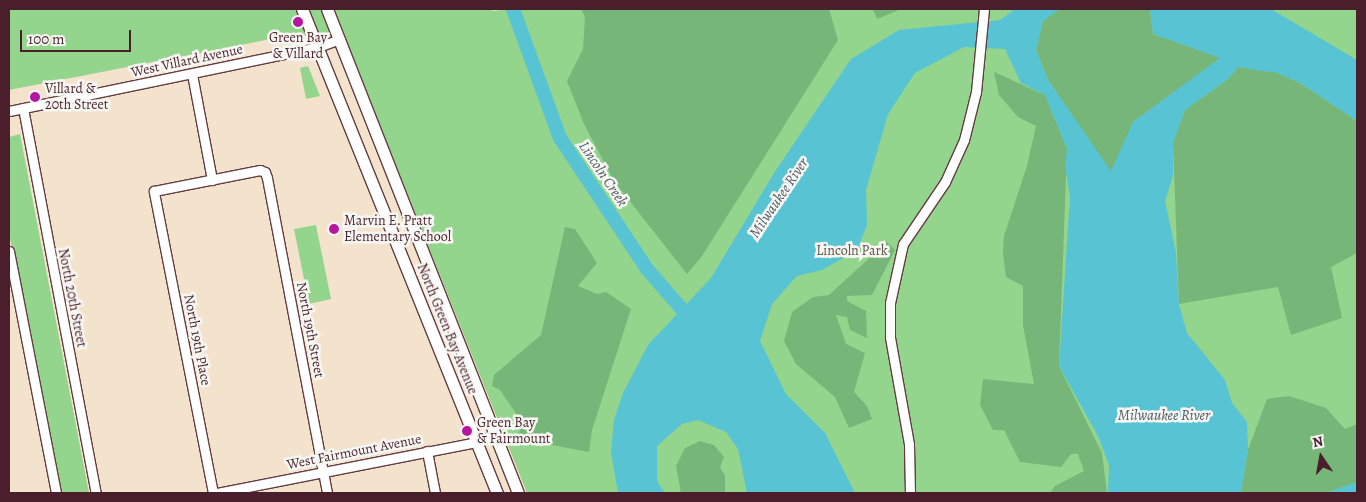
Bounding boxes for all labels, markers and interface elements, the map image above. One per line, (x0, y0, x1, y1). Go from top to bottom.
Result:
marker: Green Bay & Villard (292, 16, 304, 28)
scale bar (22, 20, 134, 52)
text: 100 m (28, 29, 65, 49)
place label: Green Bay & Villard (269, 30, 327, 62)
street label: West Villard Avenue (130, 41, 244, 81)
place label: Villard & 20th Street (45, 81, 108, 114)
marker: Villard & 20th Street (29, 91, 41, 103)
water label: Lincoln Creek (575, 138, 631, 210)
water label: Milwaukee River (746, 155, 812, 241)
place label: Marvin E. Pratt Elementary School (344, 213, 451, 246)
marker: Marvin E. Pratt Elementary School (328, 223, 340, 235)
park label: Lincoln Park (816, 243, 888, 259)
street label: North 20th Street (54, 247, 90, 349)
street label: North Green Bay Avenue (413, 261, 481, 397)
street label: North 19th Street (292, 281, 328, 379)
street label: North 19th Place (180, 293, 214, 387)
water label: Milwaukee River (1118, 407, 1210, 425)
place label: Green Bay & Fairmount (477, 415, 550, 448)
marker: Green Bay & Fairmount (461, 425, 473, 437)
street label: West Fairmount Avenue (285, 431, 423, 473)
text: N (1311, 431, 1325, 452)
north arrow (1296, 432, 1346, 482)

